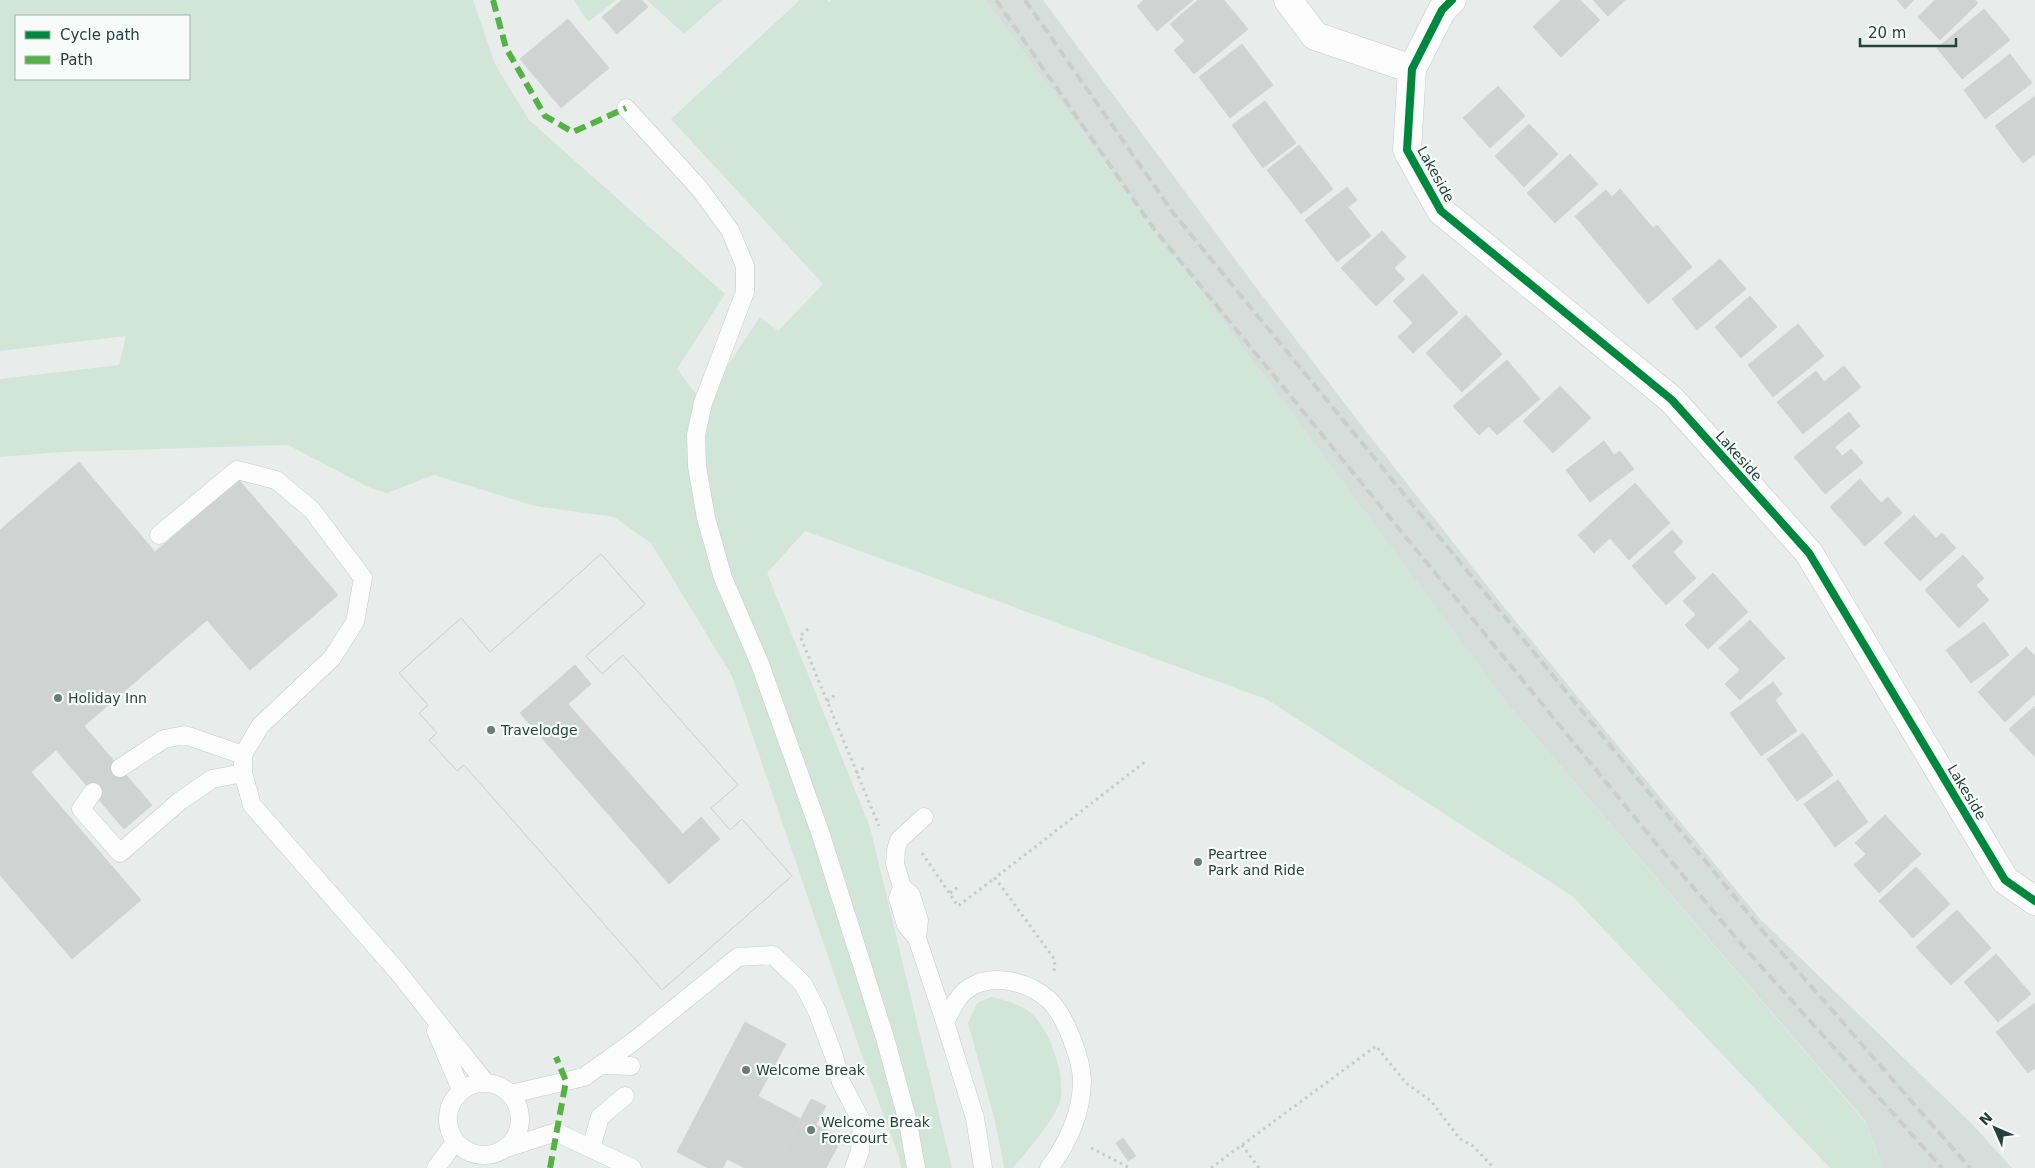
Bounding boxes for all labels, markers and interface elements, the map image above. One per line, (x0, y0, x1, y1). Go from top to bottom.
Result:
legend (15, 15, 190, 80)
scale bar (1860, 15, 1956, 47)
text: 20 m (1868, 24, 1906, 42)
text: Cycle path (60, 26, 140, 44)
text: Path (60, 51, 93, 69)
street label: Lakeside (1414, 143, 1458, 205)
street label: Lakeside (1713, 428, 1765, 484)
place label: Holiday Inn (68, 690, 147, 706)
marker: Holiday Inn (52, 692, 64, 704)
place label: Travelodge (500, 722, 578, 738)
marker: Travelodge (485, 724, 497, 736)
street label: Lakeside (1944, 762, 1990, 822)
place label: Peartree Park and Ride (1208, 846, 1305, 878)
marker: Peartree Park and Ride (1192, 856, 1204, 868)
place label: Welcome Break (756, 1062, 866, 1078)
marker: Welcome Break (740, 1064, 752, 1076)
north arrow (1970, 1103, 2020, 1153)
text: N (1976, 1109, 1996, 1129)
place label: Welcome Break Forecourt (821, 1114, 931, 1146)
marker: Welcome Break Forecourt (805, 1124, 817, 1136)

